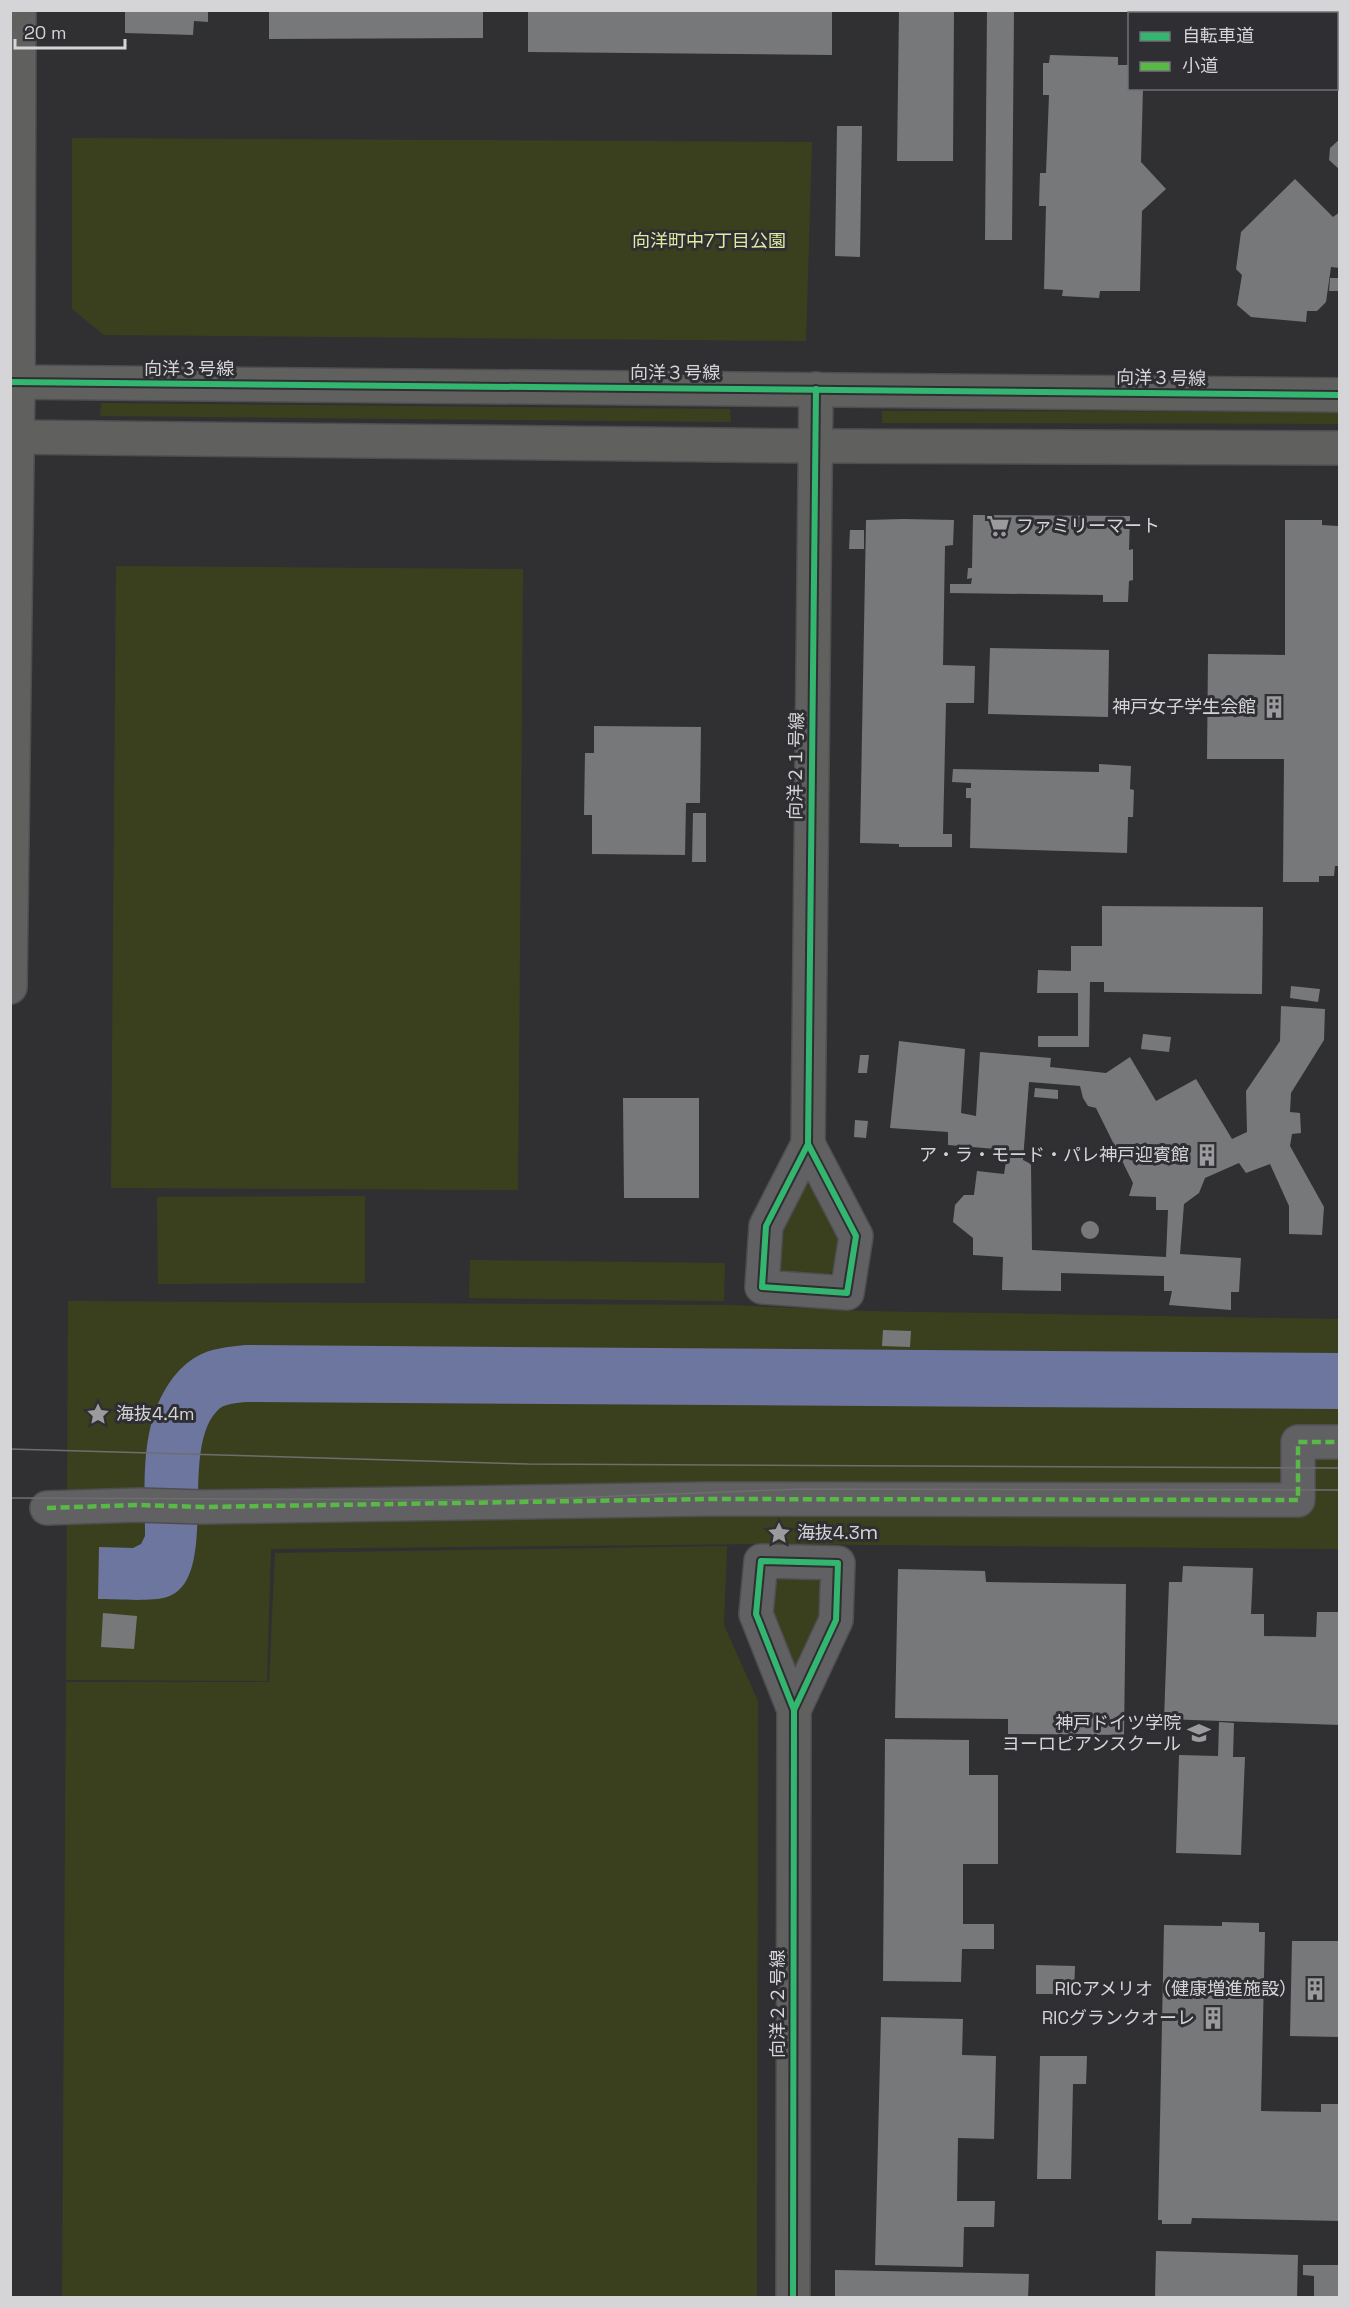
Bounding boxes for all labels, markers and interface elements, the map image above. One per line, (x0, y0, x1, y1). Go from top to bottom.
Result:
scale bar (15, 12, 124, 50)
legend (1128, 12, 1338, 90)
text: 20 m (24, 21, 67, 44)
text: 自転車道 (1182, 24, 1254, 47)
text: 小道 (1182, 54, 1218, 77)
park label: 向洋町中7丁目公園 (632, 229, 786, 252)
street label: 向洋３号線 (144, 357, 234, 380)
street label: 向洋３号線 (630, 361, 720, 384)
street label: 向洋３号線 (1116, 365, 1206, 390)
supermarket icon: ファミリーマート (985, 513, 1011, 539)
place label: ファミリーマート (1016, 514, 1160, 537)
building icon: 神戸女子学生会館 (1261, 694, 1287, 720)
place label: 神戸女子学生会館 (1112, 695, 1256, 718)
street label: 向洋２１号線 (783, 712, 808, 820)
building icon: ア・ラ・モード・パレ神戸迎賓館 (1194, 1142, 1220, 1168)
place label: ア・ラ・モード・パレ神戸迎賓館 (919, 1143, 1189, 1166)
place icon: 海抜4.4m (85, 1401, 111, 1427)
place label: 海抜4.4m (116, 1402, 195, 1425)
place icon: 海抜4.3ｍ (766, 1520, 792, 1546)
place label: 海抜4.3ｍ (797, 1521, 878, 1544)
place label: 神戸ドイツ学院 ヨーロピアンスクール (1002, 1711, 1181, 1755)
school or university icon: 神戸ドイツ学院 ヨーロピアンスクール (1186, 1720, 1212, 1746)
street label: 向洋２２号線 (766, 1950, 789, 2058)
building icon: RICアメリオ（健康増進施設） (1302, 1976, 1328, 2002)
place label: RICアメリオ（健康増進施設） (1055, 1977, 1297, 2000)
building icon: RICグランクオーレ (1200, 2005, 1226, 2031)
place label: RICグランクオーレ (1042, 2006, 1195, 2029)

